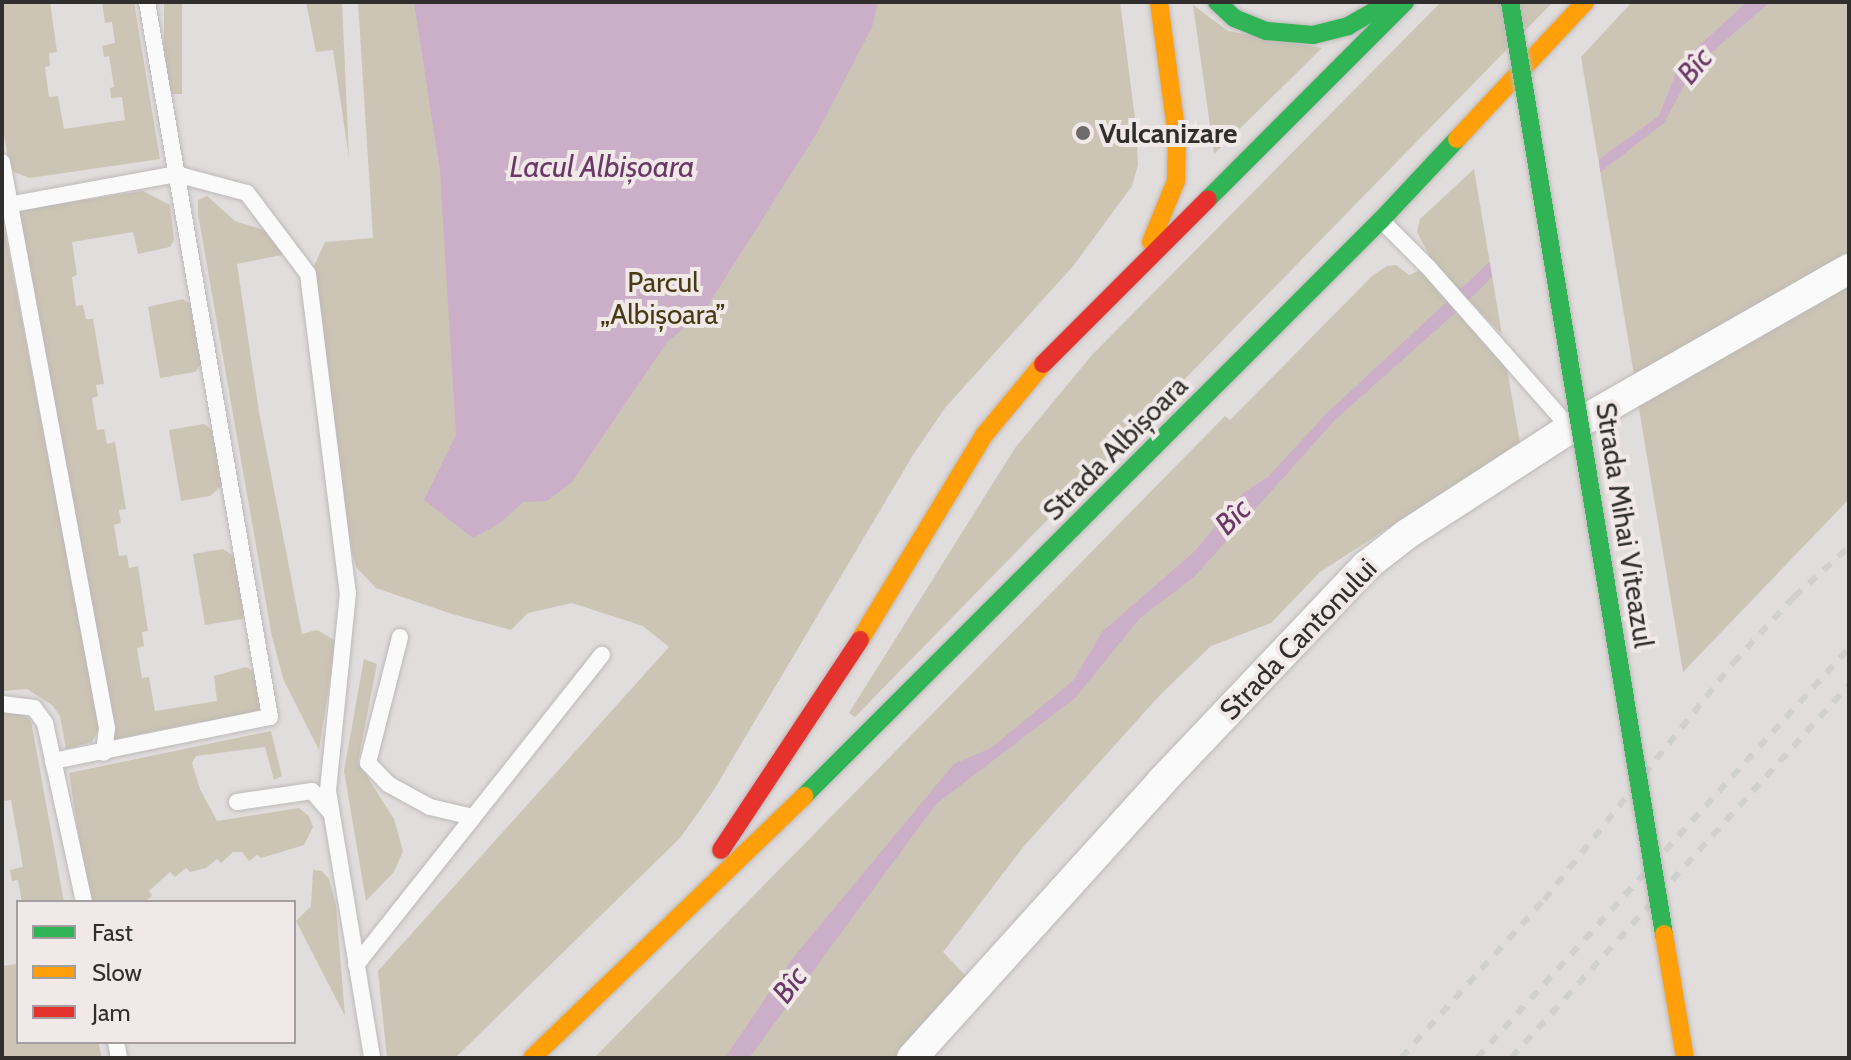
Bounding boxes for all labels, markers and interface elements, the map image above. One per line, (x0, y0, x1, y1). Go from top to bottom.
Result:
water label: Bîc (1670, 41, 1720, 91)
place label: Vulcanizare (1099, 116, 1237, 150)
marker: Vulcanizare (1074, 124, 1092, 142)
water label: Lacul Albișoara (510, 149, 694, 185)
park label: Parcul „Albișoara” (600, 265, 726, 331)
street label: Strada Albișoara (1036, 369, 1194, 527)
street label: Strada Mihai Viteazul (1589, 400, 1661, 650)
water label: Bîc (1208, 492, 1258, 542)
street label: Strada Cantonului (1213, 551, 1383, 727)
legend (16, 900, 296, 1044)
text: Fast (92, 918, 133, 947)
text: Slow (92, 958, 142, 987)
water label: Bîc (765, 960, 815, 1010)
text: Jam (92, 998, 130, 1027)

